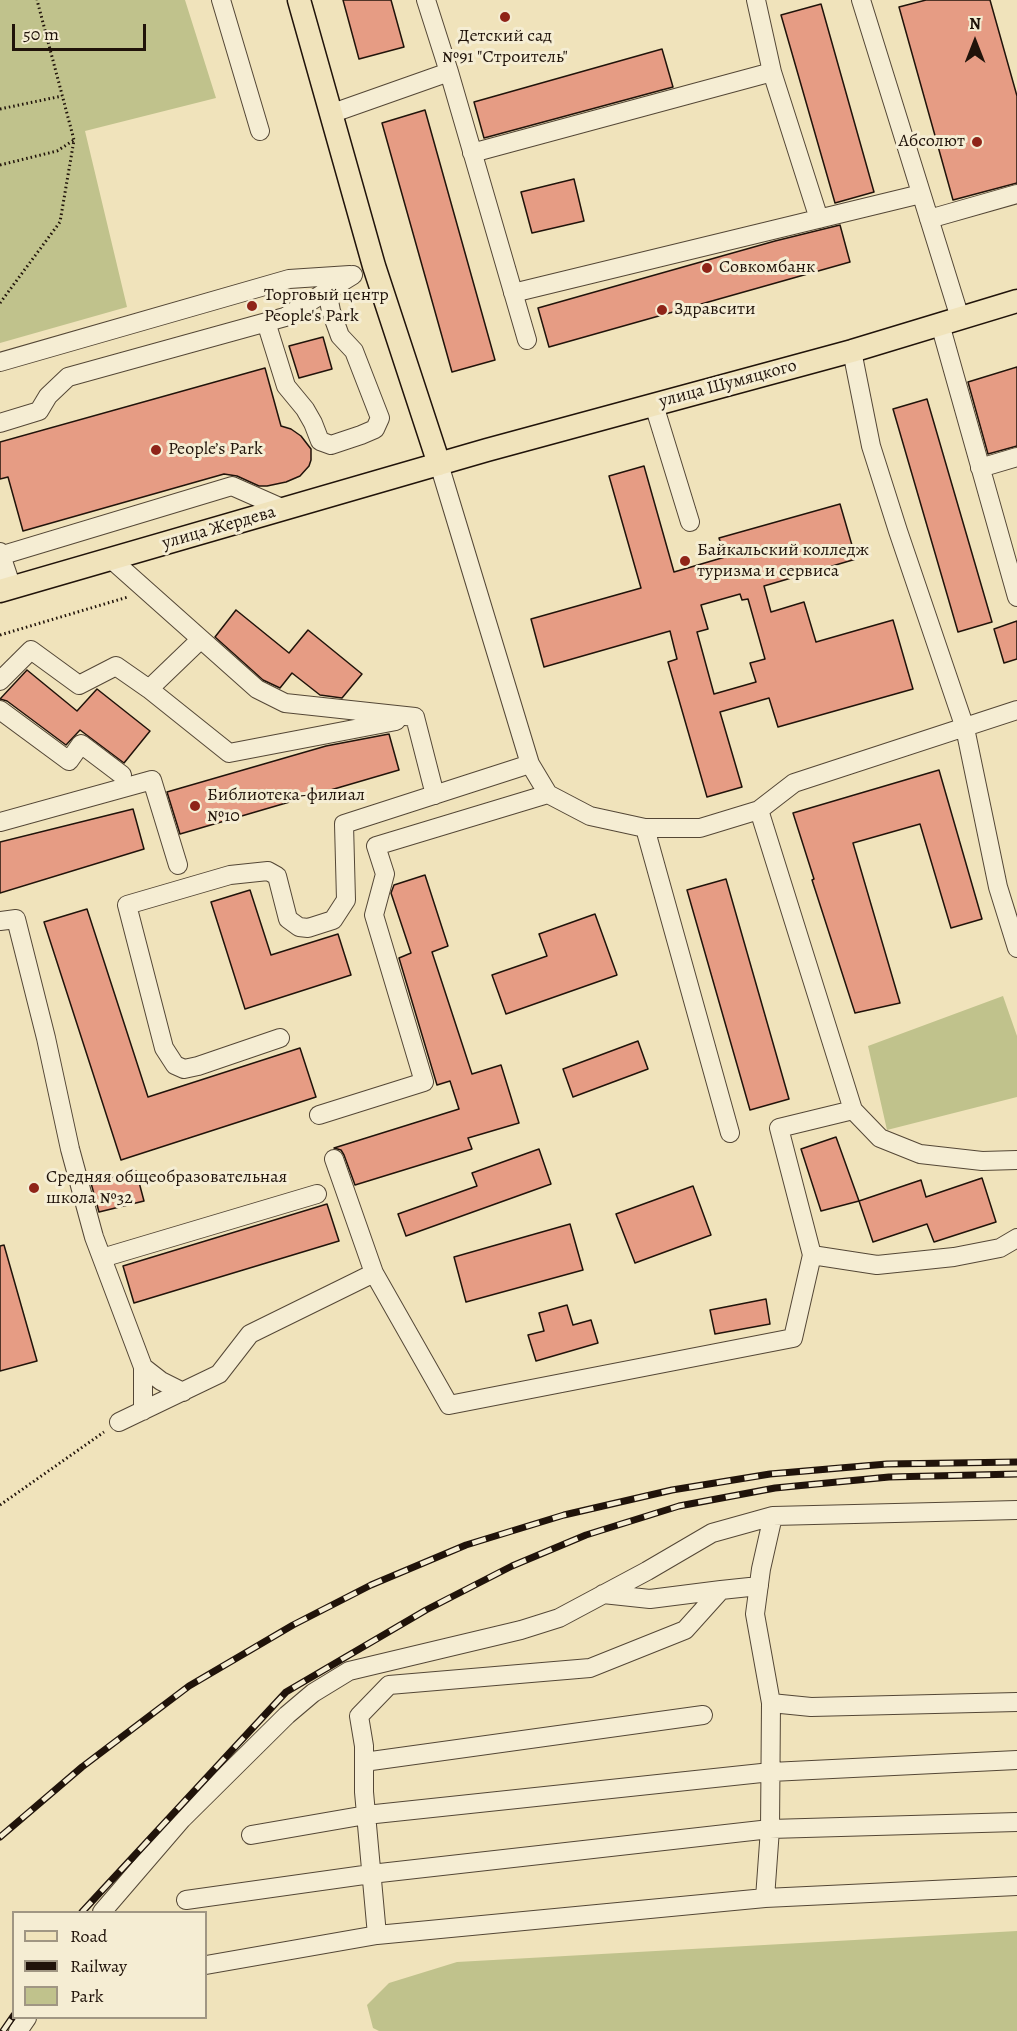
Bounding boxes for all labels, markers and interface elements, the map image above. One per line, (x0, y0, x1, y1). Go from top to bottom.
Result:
marker: Детский сад №91 "Строитель" (498, 10, 512, 24)
scale bar (15, 12, 148, 50)
north arrow (945, 12, 1005, 72)
text: N (969, 13, 981, 35)
text: 50 m (23, 22, 59, 46)
place label: Детский сад №91 "Строитель" (442, 26, 568, 68)
place label: Абсолют (898, 131, 965, 153)
marker: Абсолют (970, 135, 984, 149)
place label: Совкомбанк (719, 257, 815, 279)
marker: Совкомбанк (700, 261, 714, 275)
place label: Торговый центр People's Park (264, 285, 389, 328)
marker: Торговый центр People's Park (245, 299, 259, 313)
place label: Здравсити (674, 299, 756, 321)
marker: Здравсити (655, 303, 669, 317)
street label: улица Шумяцкого (657, 355, 799, 413)
place label: People’s Park (168, 439, 263, 461)
marker: People’s Park (149, 443, 163, 457)
street label: улица Жердева (160, 501, 278, 555)
place label: Байкальский колледж туризма и сервиса (697, 540, 869, 582)
marker: Байкальский колледж туризма и сервиса (678, 554, 692, 568)
place label: Библиотека-филиал №10 (207, 785, 365, 828)
marker: Библиотека-филиал №10 (188, 799, 202, 813)
place label: Средняя общеобразовательная школа №32 (46, 1167, 287, 1210)
marker: Средняя общеобразовательная школа №32 (27, 1181, 41, 1195)
legend (12, 1911, 207, 2019)
text: Road (70, 1924, 107, 1948)
text: Railway (70, 1954, 127, 1978)
text: Park (70, 1984, 104, 2008)

